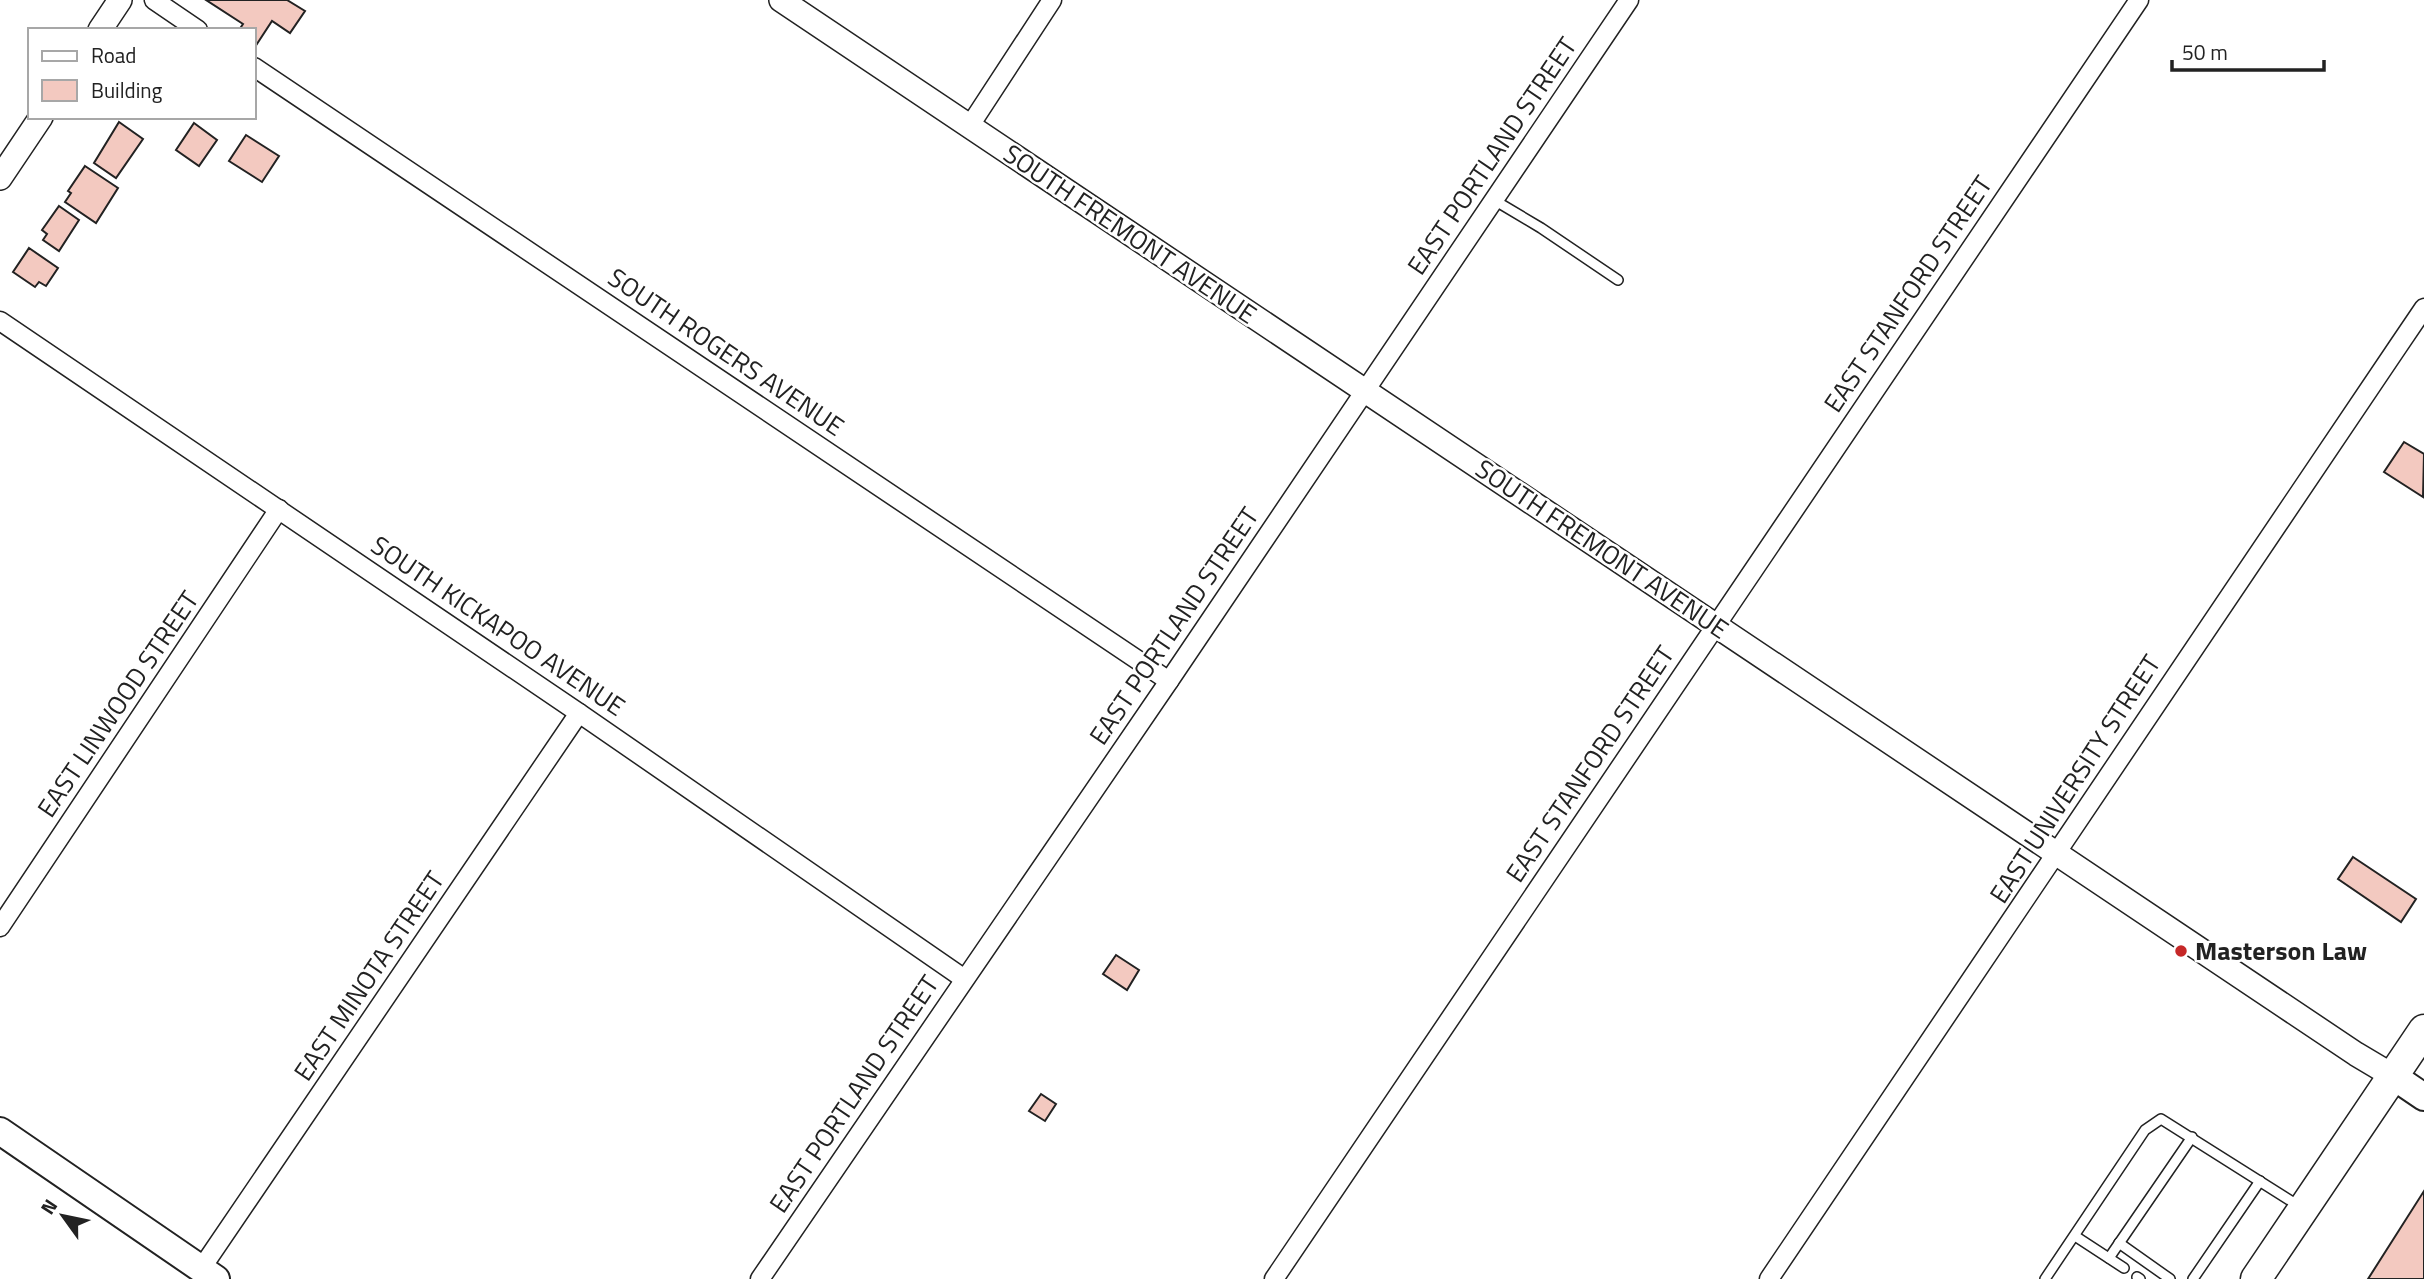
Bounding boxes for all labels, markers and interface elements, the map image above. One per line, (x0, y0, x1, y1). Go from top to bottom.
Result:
legend (28, 28, 256, 119)
scale bar (2172, 28, 2324, 72)
street label: EAST PORTLAND STREET (1397, 29, 1586, 282)
text: 50 m (2182, 36, 2228, 68)
text: Road (91, 39, 136, 71)
text: Building (91, 74, 163, 106)
street label: SOUTH FREMONT AVENUE (996, 134, 1265, 333)
street label: EAST STANFORD STREET (1814, 167, 2002, 420)
street label: SOUTH ROGERS AVENUE (600, 258, 852, 445)
street label: SOUTH FREMONT AVENUE (1468, 449, 1737, 648)
street label: EAST PORTLAND STREET (1079, 499, 1268, 752)
street label: SOUTH KICKAPOO AVENUE (363, 526, 633, 725)
street label: EAST LINWOOD STREET (27, 582, 208, 825)
street label: EAST STANFORD STREET (1496, 637, 1684, 890)
street label: EAST UNIVERSITY STREET (1979, 646, 2170, 911)
street label: EAST MINOTA STREET (284, 863, 454, 1088)
place label: Masterson Law (2195, 931, 2367, 970)
marker: Masterson Law (2173, 943, 2189, 959)
street label: EAST PORTLAND STREET (759, 967, 948, 1220)
north arrow (28, 1181, 98, 1251)
text: N (33, 1193, 64, 1220)

